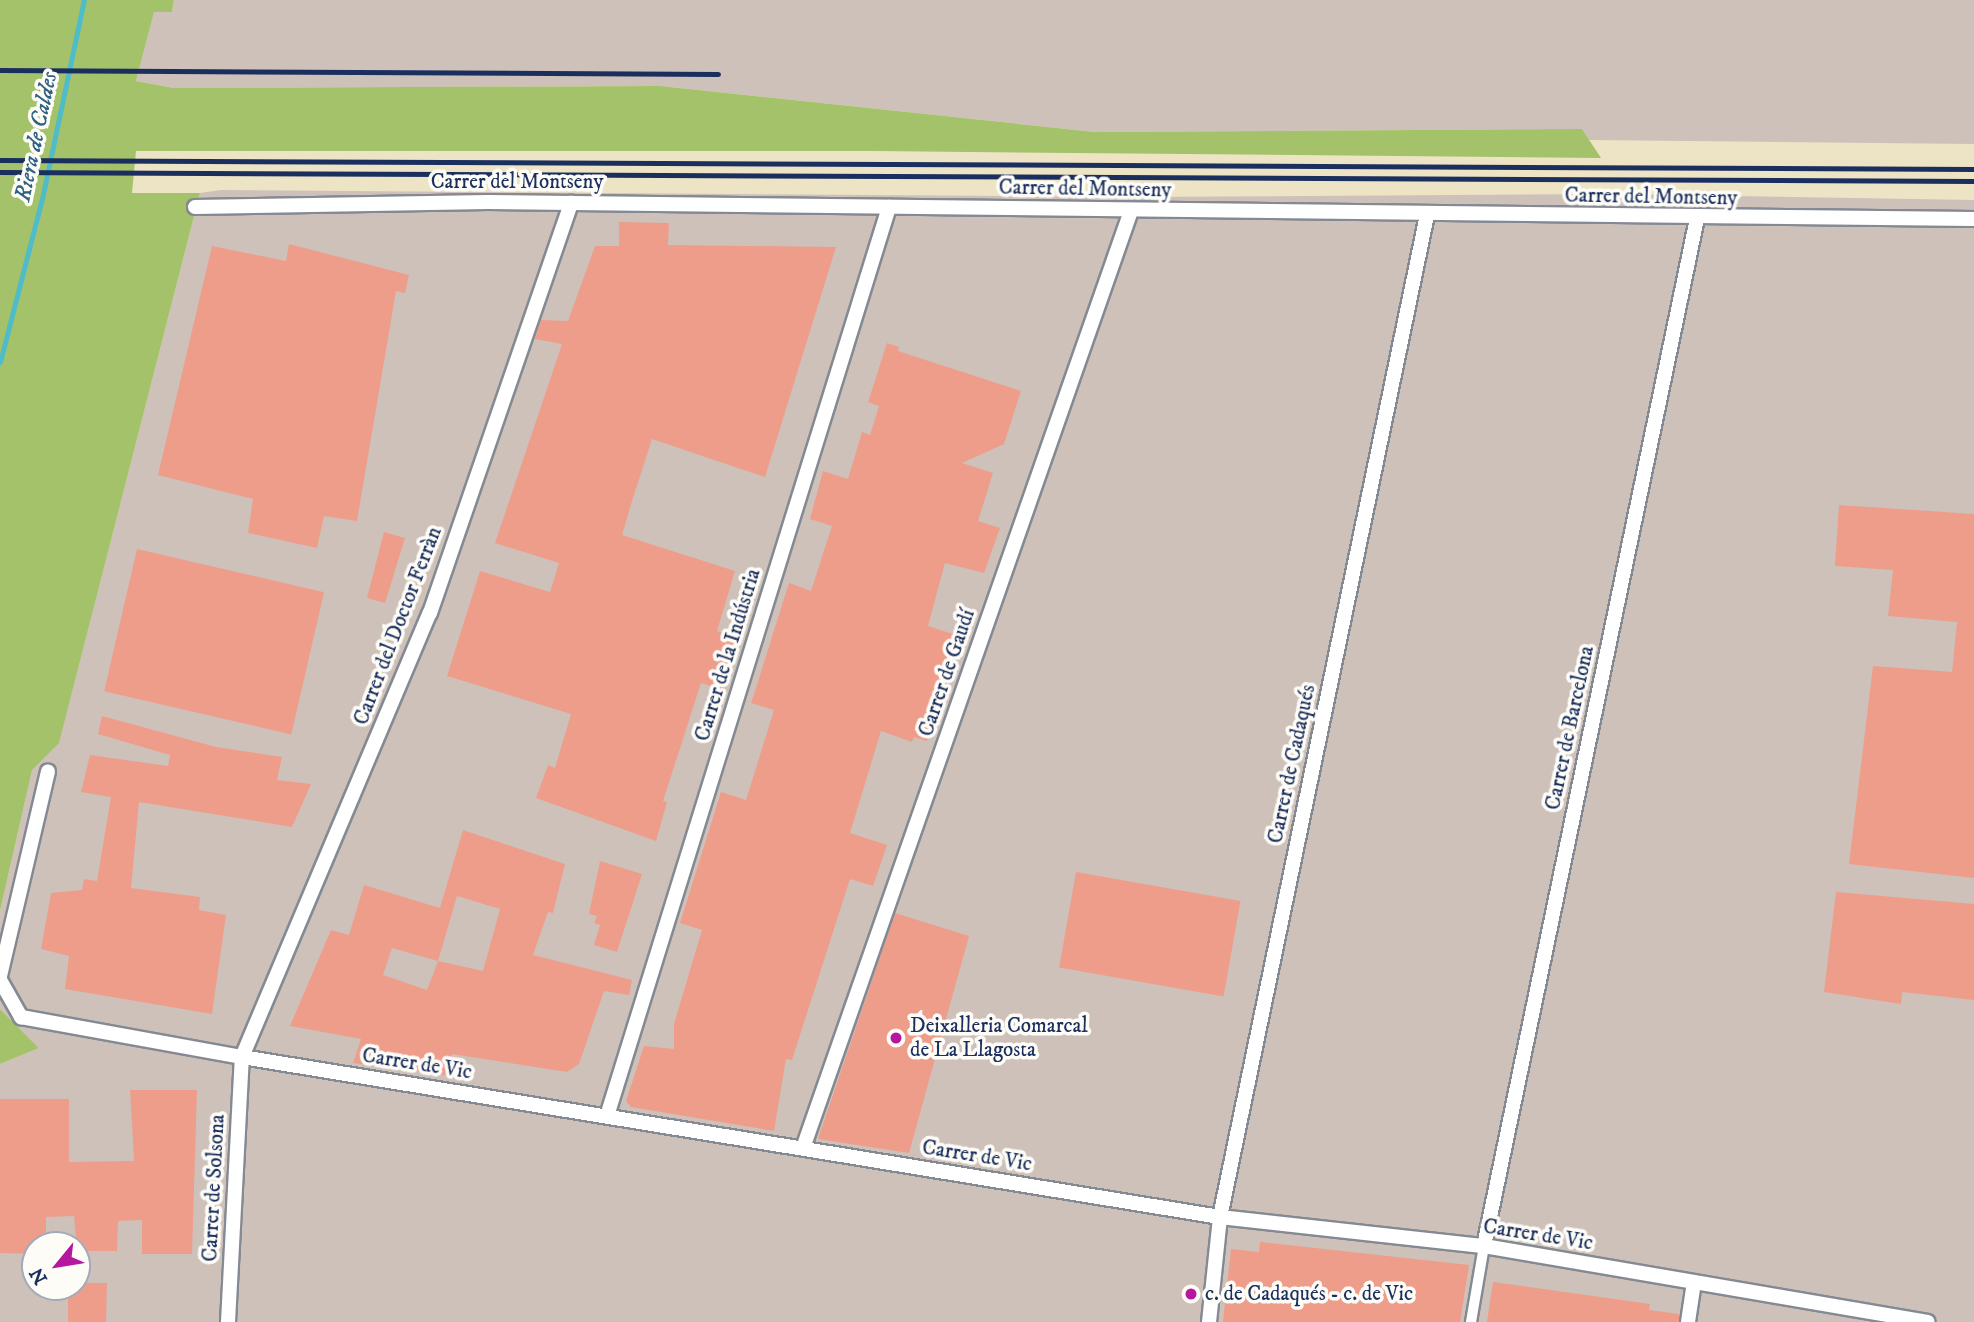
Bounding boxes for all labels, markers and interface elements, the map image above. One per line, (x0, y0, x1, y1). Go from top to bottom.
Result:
water label: Riera de Caldes (10, 70, 64, 204)
street label: Carrer del Montseny (431, 169, 603, 195)
street label: Carrer del Montseny (998, 175, 1172, 203)
street label: Carrer del Montseny (1564, 183, 1738, 211)
street label: Carrer del Doctor Ferràn (349, 523, 447, 729)
street label: Carrer de la Indústria (690, 566, 766, 744)
street label: Carrer de Gaudí (913, 606, 981, 740)
street label: Carrer de Barcelona (1540, 644, 1600, 812)
street label: Carrer de Cadaqués (1263, 682, 1321, 846)
place label: Deixalleria Comarcal de La Llagosta (910, 1013, 1088, 1063)
marker: Deixalleria Comarcal de La Llagosta (888, 1030, 904, 1046)
street label: Carrer de Vic (360, 1043, 474, 1085)
street label: Carrer de Solsona (198, 1114, 230, 1262)
street label: Carrer de Vic (920, 1135, 1034, 1177)
street label: Carrer de Vic (1481, 1214, 1595, 1256)
north arrow (21, 1231, 91, 1301)
text: N (25, 1263, 53, 1288)
place label: c. de Cadaqués - c. de Vic (1205, 1281, 1413, 1307)
marker: c. de Cadaqués - c. de Vic (1183, 1286, 1199, 1302)

